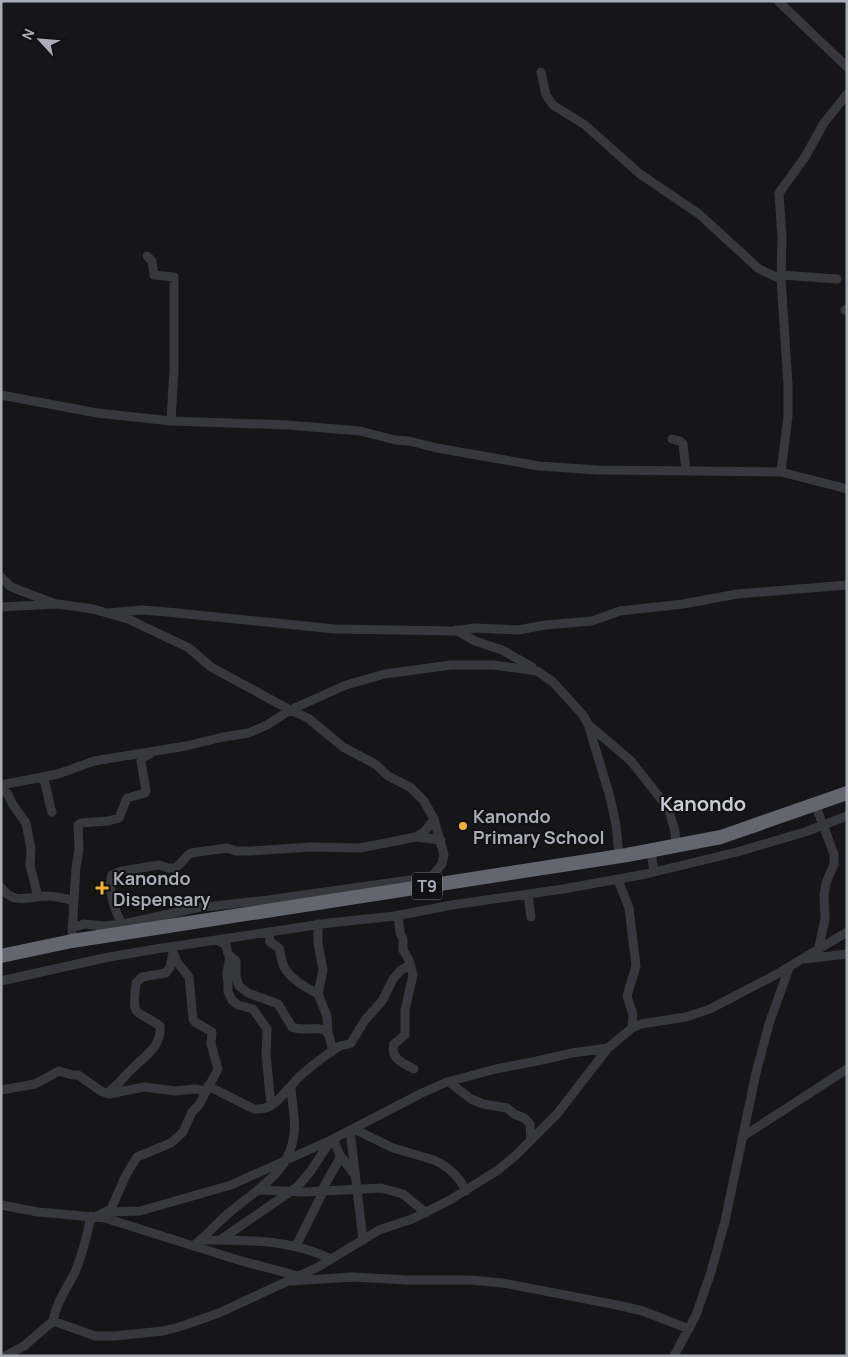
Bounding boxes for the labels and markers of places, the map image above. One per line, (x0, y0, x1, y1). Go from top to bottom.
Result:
place label: Kanondo Primary School (473, 804, 605, 849)
marker: Kanondo Primary School (457, 820, 469, 832)
place label: Kanondo Dispensary (113, 866, 210, 911)
marker: Kanondo Dispensary (95, 881, 109, 895)

